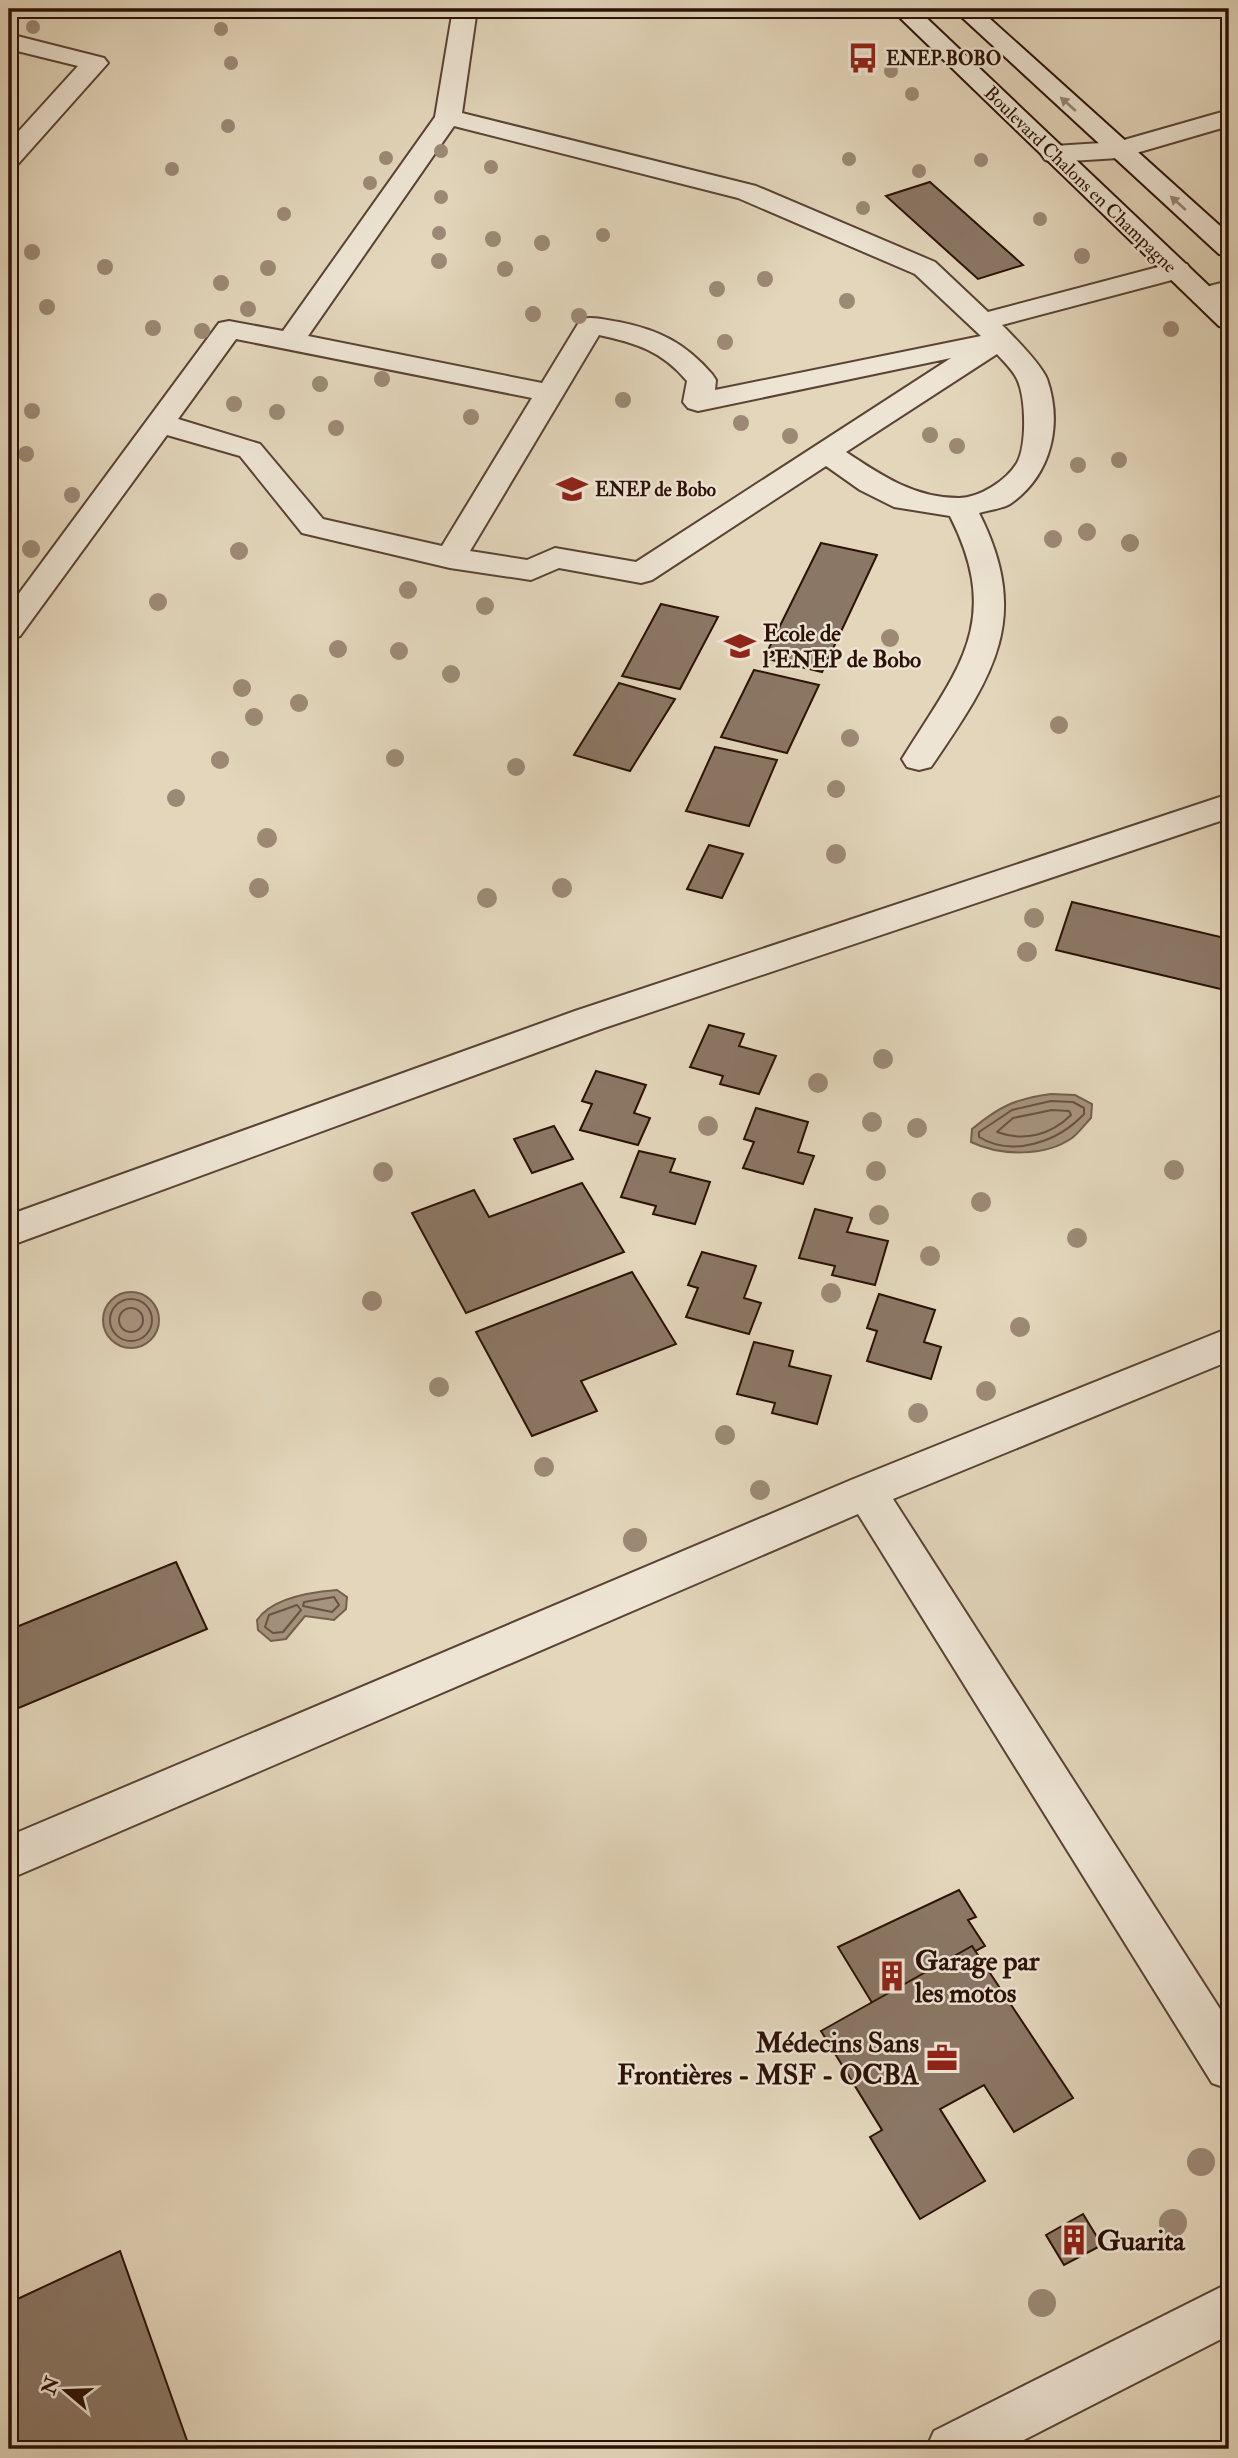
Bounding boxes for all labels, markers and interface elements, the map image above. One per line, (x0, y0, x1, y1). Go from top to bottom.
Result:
bus stop icon: ENEP BOBO (846, 41, 880, 75)
place label: ENEP BOBO (886, 47, 1001, 71)
street label: Boulevard Chalons en Champagne (978, 81, 1182, 279)
one-way arrow (1060, 96, 1077, 112)
one-way arrow (1169, 195, 1187, 211)
school or university icon: ENEP de Bobo (555, 472, 589, 506)
place label: ENEP de Bobo (595, 478, 716, 502)
place label: Ecole de l'ENEP de Bobo (762, 619, 921, 674)
school or university icon: Ecole de l'ENEP de Bobo (723, 629, 757, 663)
place label: Garage par les motos (914, 1944, 1040, 2011)
building icon: Garage par les motos (875, 1959, 909, 1993)
place label: Médecins Sans Frontières - MSF - OCBA (617, 2026, 919, 2093)
office icon: Médecins Sans Frontières - MSF - OCBA (925, 2041, 959, 2075)
building icon: Guarita (1057, 2223, 1091, 2257)
place label: Guarita (1097, 2224, 1186, 2259)
north arrow (32, 2356, 102, 2426)
text: N (36, 2373, 65, 2399)

